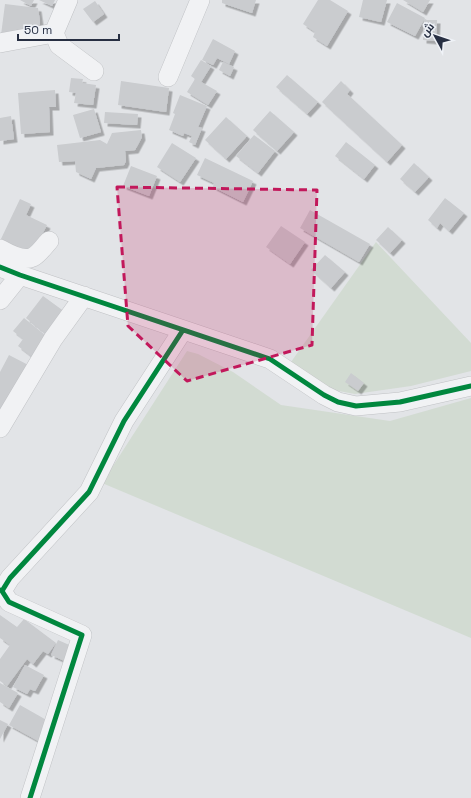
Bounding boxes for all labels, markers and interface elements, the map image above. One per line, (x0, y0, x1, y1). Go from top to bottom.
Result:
scale bar (18, 16, 119, 42)
north arrow (415, 16, 455, 56)
text: ش (417, 20, 437, 39)
text: 50 m (24, 22, 52, 38)

